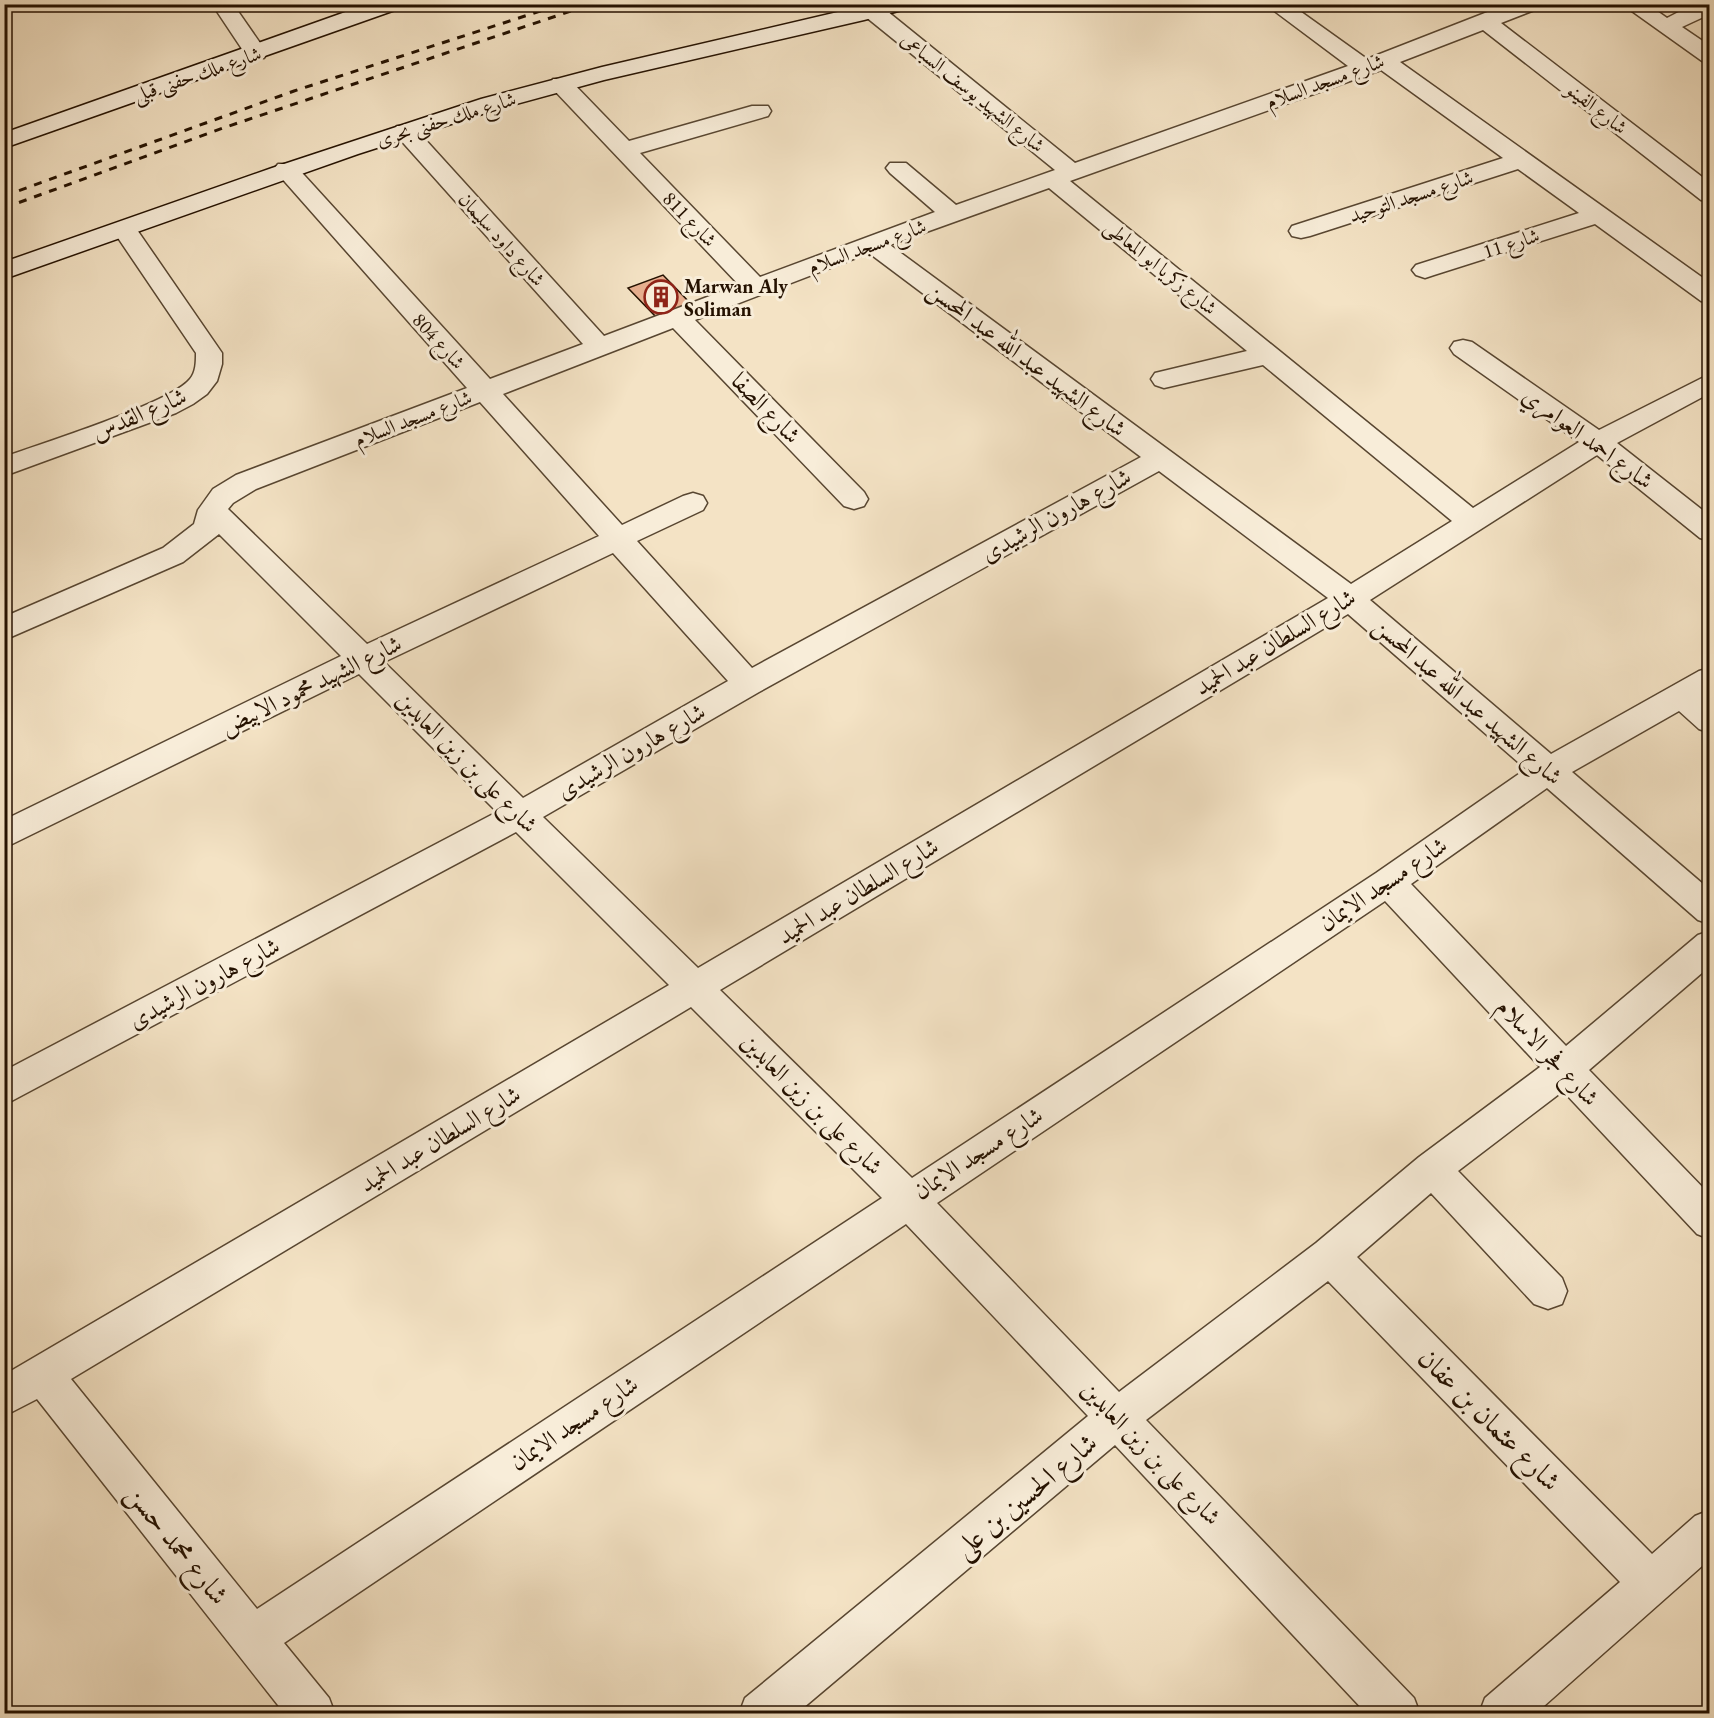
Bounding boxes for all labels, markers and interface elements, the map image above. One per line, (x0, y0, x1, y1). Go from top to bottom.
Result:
street label: شارع الشهيد يوسف السباعى (893, 26, 1050, 162)
street label: شارع ملك حفنى قبلى (129, 40, 266, 113)
street label: شارع مسجد السلام (1262, 48, 1389, 119)
street label: شارع الفينو (1556, 75, 1633, 144)
street label: شارع ملك حفنى بحرى (373, 85, 521, 157)
street label: شارع مسجد التوحيد (1346, 164, 1478, 233)
street label: شارع داود سليمان (449, 186, 551, 295)
street label: شارع 811 (654, 186, 723, 256)
street label: شارع مسجد السلام (804, 213, 931, 284)
street label: شارع زكريا ابو المعاطى (1096, 213, 1223, 324)
street label: شارع 11 (1479, 222, 1544, 269)
street label: شارع الشهيد عبد الله عبد المحسن (919, 271, 1135, 448)
place label: Marwan Aly Soliman (684, 273, 788, 322)
building icon: Marwan Aly Soliman (643, 279, 679, 315)
street label: شارع 804 (403, 307, 471, 378)
street label: شارع الصفا (721, 365, 808, 453)
street label: شارع القدس (87, 380, 193, 452)
street label: شارع احمد العوامري (1514, 380, 1660, 500)
street label: شارع مسجد السلام (350, 384, 477, 457)
street label: شارع هارون الرشيدى (975, 461, 1139, 573)
street label: شارع السلطان عبد الحميد (1188, 581, 1364, 706)
street label: شارع الشهيد عبد الله عبد المحسن (1364, 608, 1572, 795)
street label: شارع الشهيد محمود الابيض (215, 627, 409, 746)
street label: شارع على بن زين العابدين (386, 684, 545, 843)
street label: شارع هارون الرشيدى (551, 695, 713, 810)
street label: شارع مسجد الايمان (1312, 829, 1456, 942)
street label: شارع السلطان عبد الحميد (771, 830, 947, 955)
street label: شارع هارون الرشيدى (123, 930, 287, 1040)
street label: شارع فجر الاسلام (1486, 991, 1606, 1116)
street label: شارع على بن زين العابدين (731, 1026, 890, 1185)
street label: شارع السلطان عبد الحميد (353, 1078, 529, 1203)
street label: شارع مسجد الايمان (907, 1099, 1051, 1210)
street label: شارع عثمان بن عفان (1406, 1340, 1569, 1503)
street label: شارع مسجد الايمان (503, 1368, 647, 1481)
street label: شارع على بن زين العابدين (1071, 1374, 1228, 1535)
street label: شارع الحسين بن على (946, 1424, 1108, 1570)
street label: شارع محمد حسن (114, 1476, 238, 1615)

